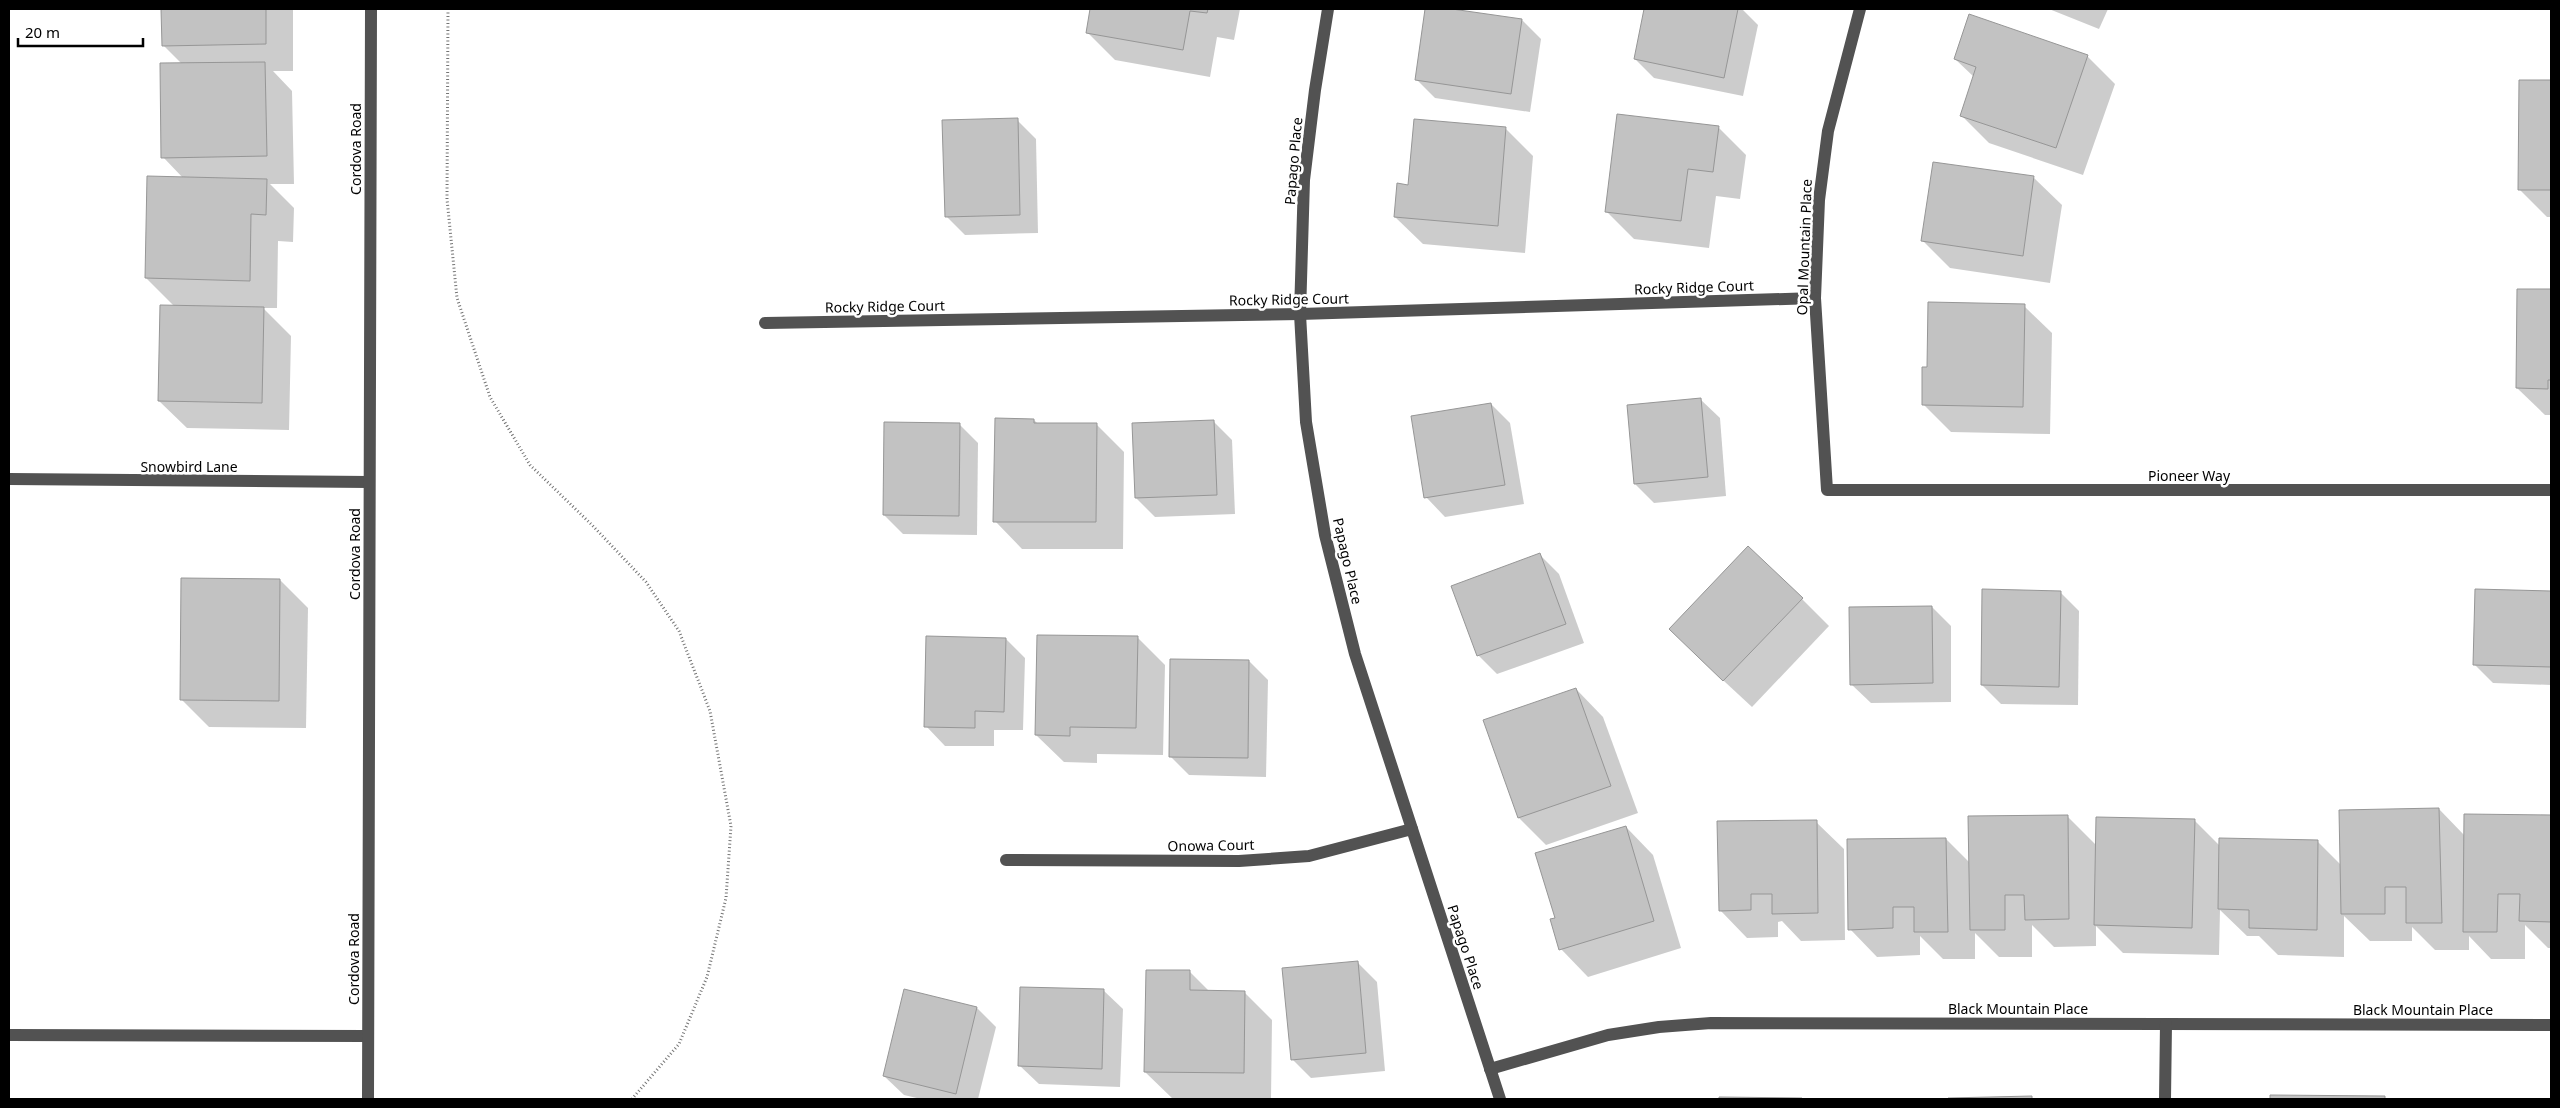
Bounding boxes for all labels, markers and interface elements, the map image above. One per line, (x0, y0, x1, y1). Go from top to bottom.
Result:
scale bar (18, 15, 142, 47)
text: 20 m (25, 22, 60, 42)
street label: Cordova Road (346, 103, 365, 195)
street label: Papago Place (1280, 116, 1306, 206)
street label: Opal Mountain Place (1792, 178, 1816, 316)
street label: Rocky Ridge Court (1634, 275, 1754, 299)
street label: Rocky Ridge Court (1229, 288, 1349, 310)
street label: Rocky Ridge Court (825, 295, 945, 317)
street label: Snowbird Lane (140, 457, 238, 476)
street label: Pioneer Way (2148, 466, 2231, 485)
street label: Cordova Road (345, 508, 364, 600)
street label: Papago Place (1329, 516, 1367, 606)
street label: Onowa Court (1167, 835, 1255, 855)
street label: Papago Place (1443, 902, 1489, 992)
street label: Cordova Road (344, 913, 363, 1005)
street label: Black Mountain Place (1948, 999, 2088, 1018)
street label: Black Mountain Place (2353, 1000, 2493, 1019)

